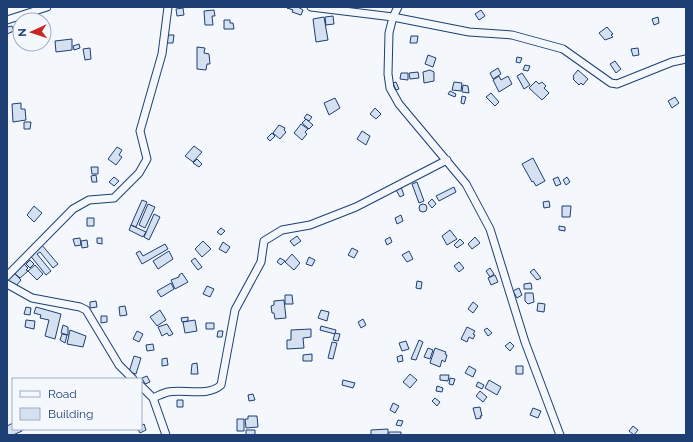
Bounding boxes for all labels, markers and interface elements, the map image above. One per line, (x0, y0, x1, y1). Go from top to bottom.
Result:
north arrow (12, 12, 52, 52)
text: N (16, 28, 29, 37)
legend (12, 378, 142, 430)
text: Road (48, 387, 77, 401)
text: Building (48, 407, 94, 421)

